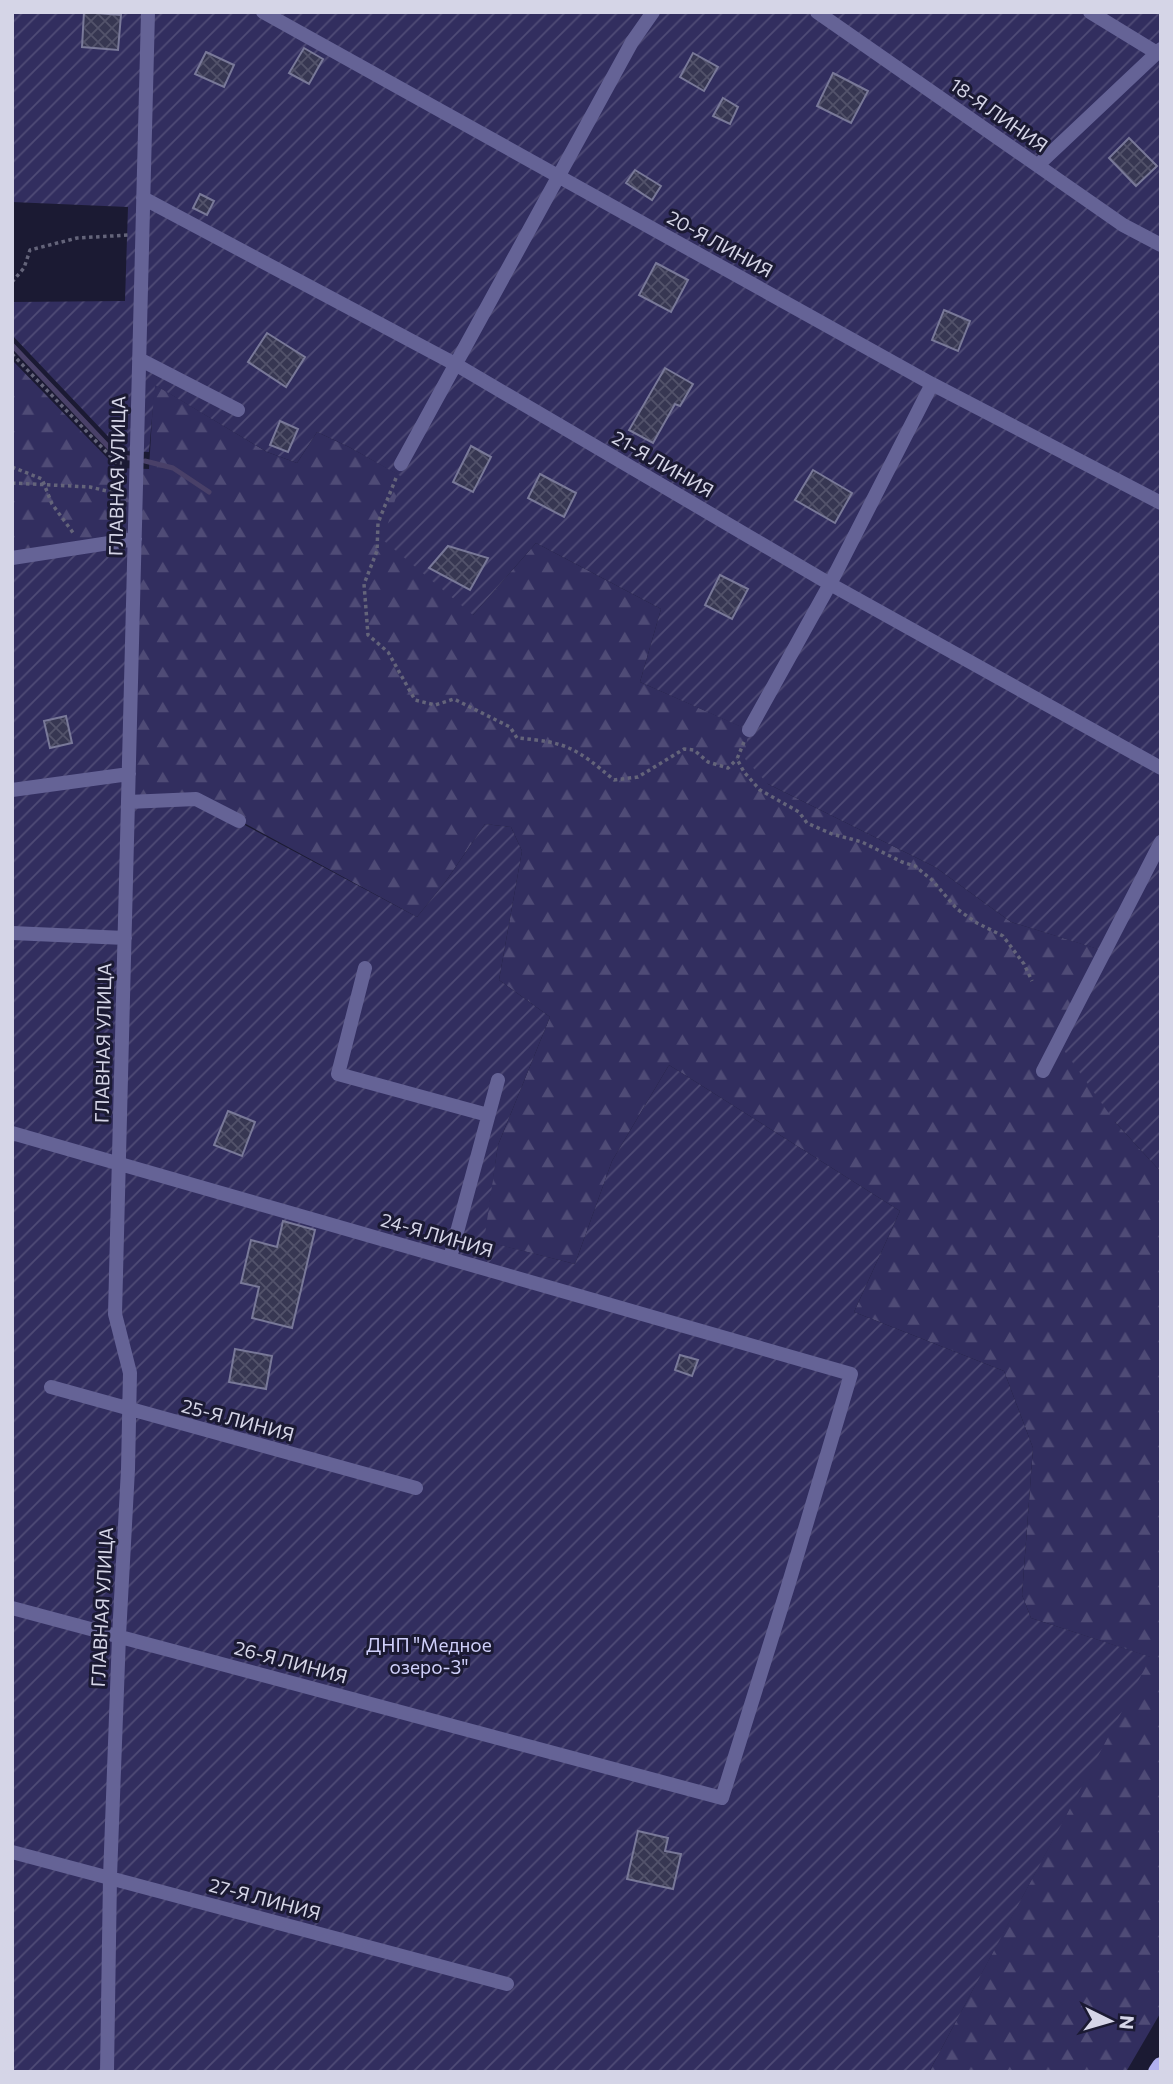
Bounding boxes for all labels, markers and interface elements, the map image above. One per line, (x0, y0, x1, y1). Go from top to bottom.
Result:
street label: 18-Я ЛИНИЯ (946, 73, 1053, 157)
street label: 20-Я ЛИНИЯ (663, 205, 777, 282)
street label: ГЛАВНАЯ УЛИЦА (104, 396, 129, 556)
street label: 21-Я ЛИНИЯ (609, 425, 718, 502)
street label: ГЛАВНАЯ УЛИЦА (90, 963, 115, 1123)
street label: 24-Я ЛИНИЯ (378, 1207, 496, 1262)
street label: 25-Я ЛИНИЯ (179, 1393, 297, 1446)
street label: ГЛАВНАЯ УЛИЦА (86, 1526, 117, 1688)
park label: ДНП "Медное озеро-3" (366, 1633, 492, 1678)
street label: 26-Я ЛИНИЯ (232, 1635, 350, 1688)
street label: 27-Я ЛИНИЯ (207, 1873, 324, 1924)
north arrow (1075, 1986, 1145, 2056)
text: N (1115, 2014, 1140, 2031)

